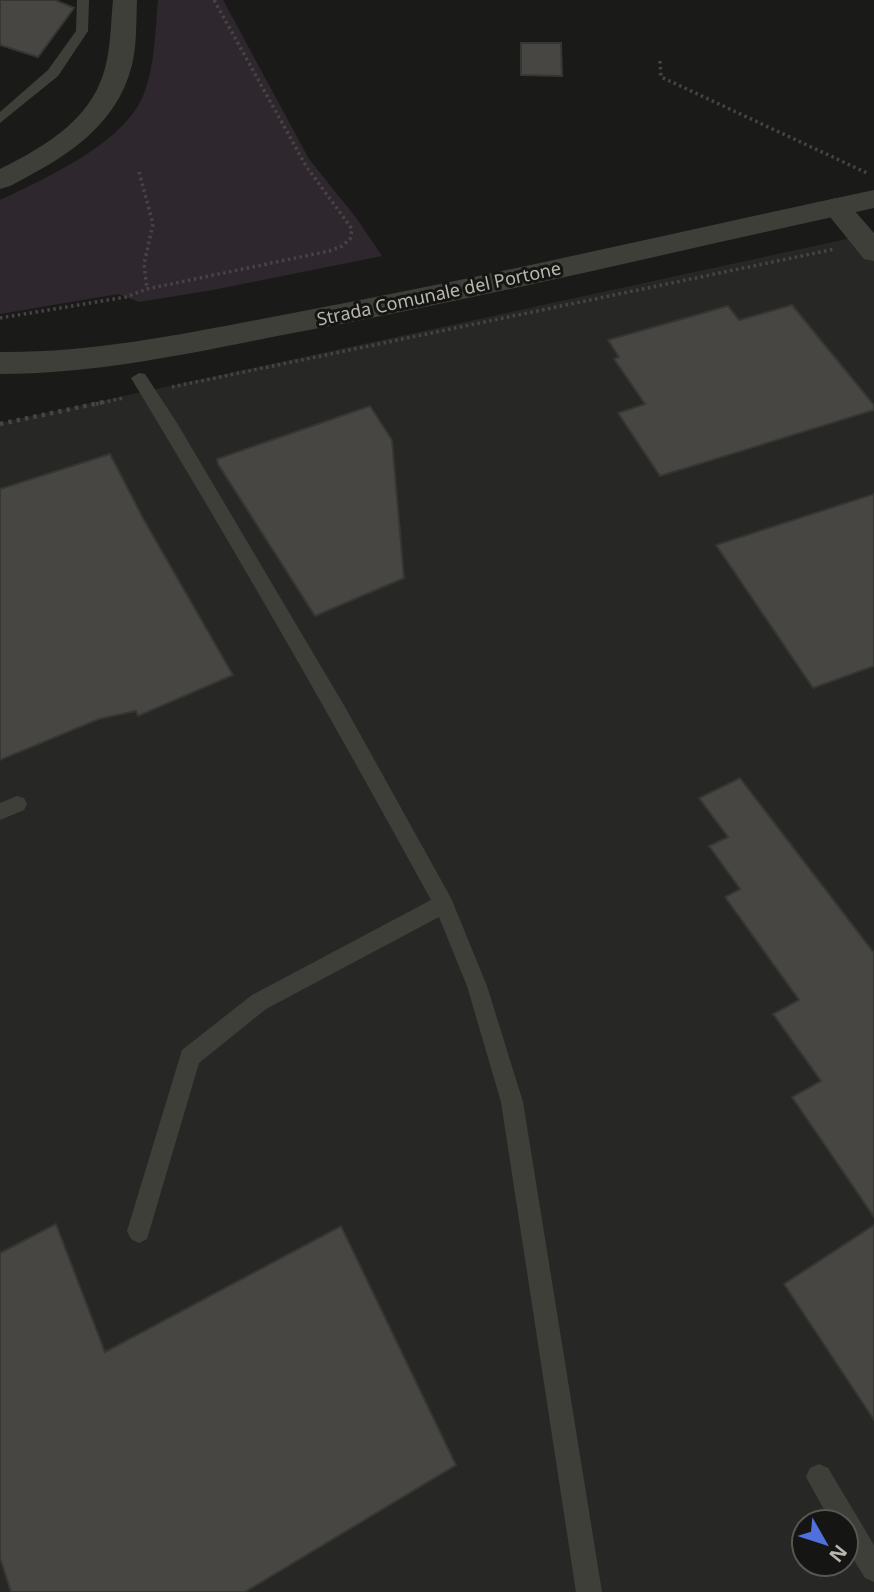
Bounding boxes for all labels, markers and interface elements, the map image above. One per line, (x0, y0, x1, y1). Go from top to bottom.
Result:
street label: Strada Comunale del Portone (315, 255, 563, 331)
north arrow (790, 1508, 860, 1578)
text: N (823, 1540, 853, 1568)

